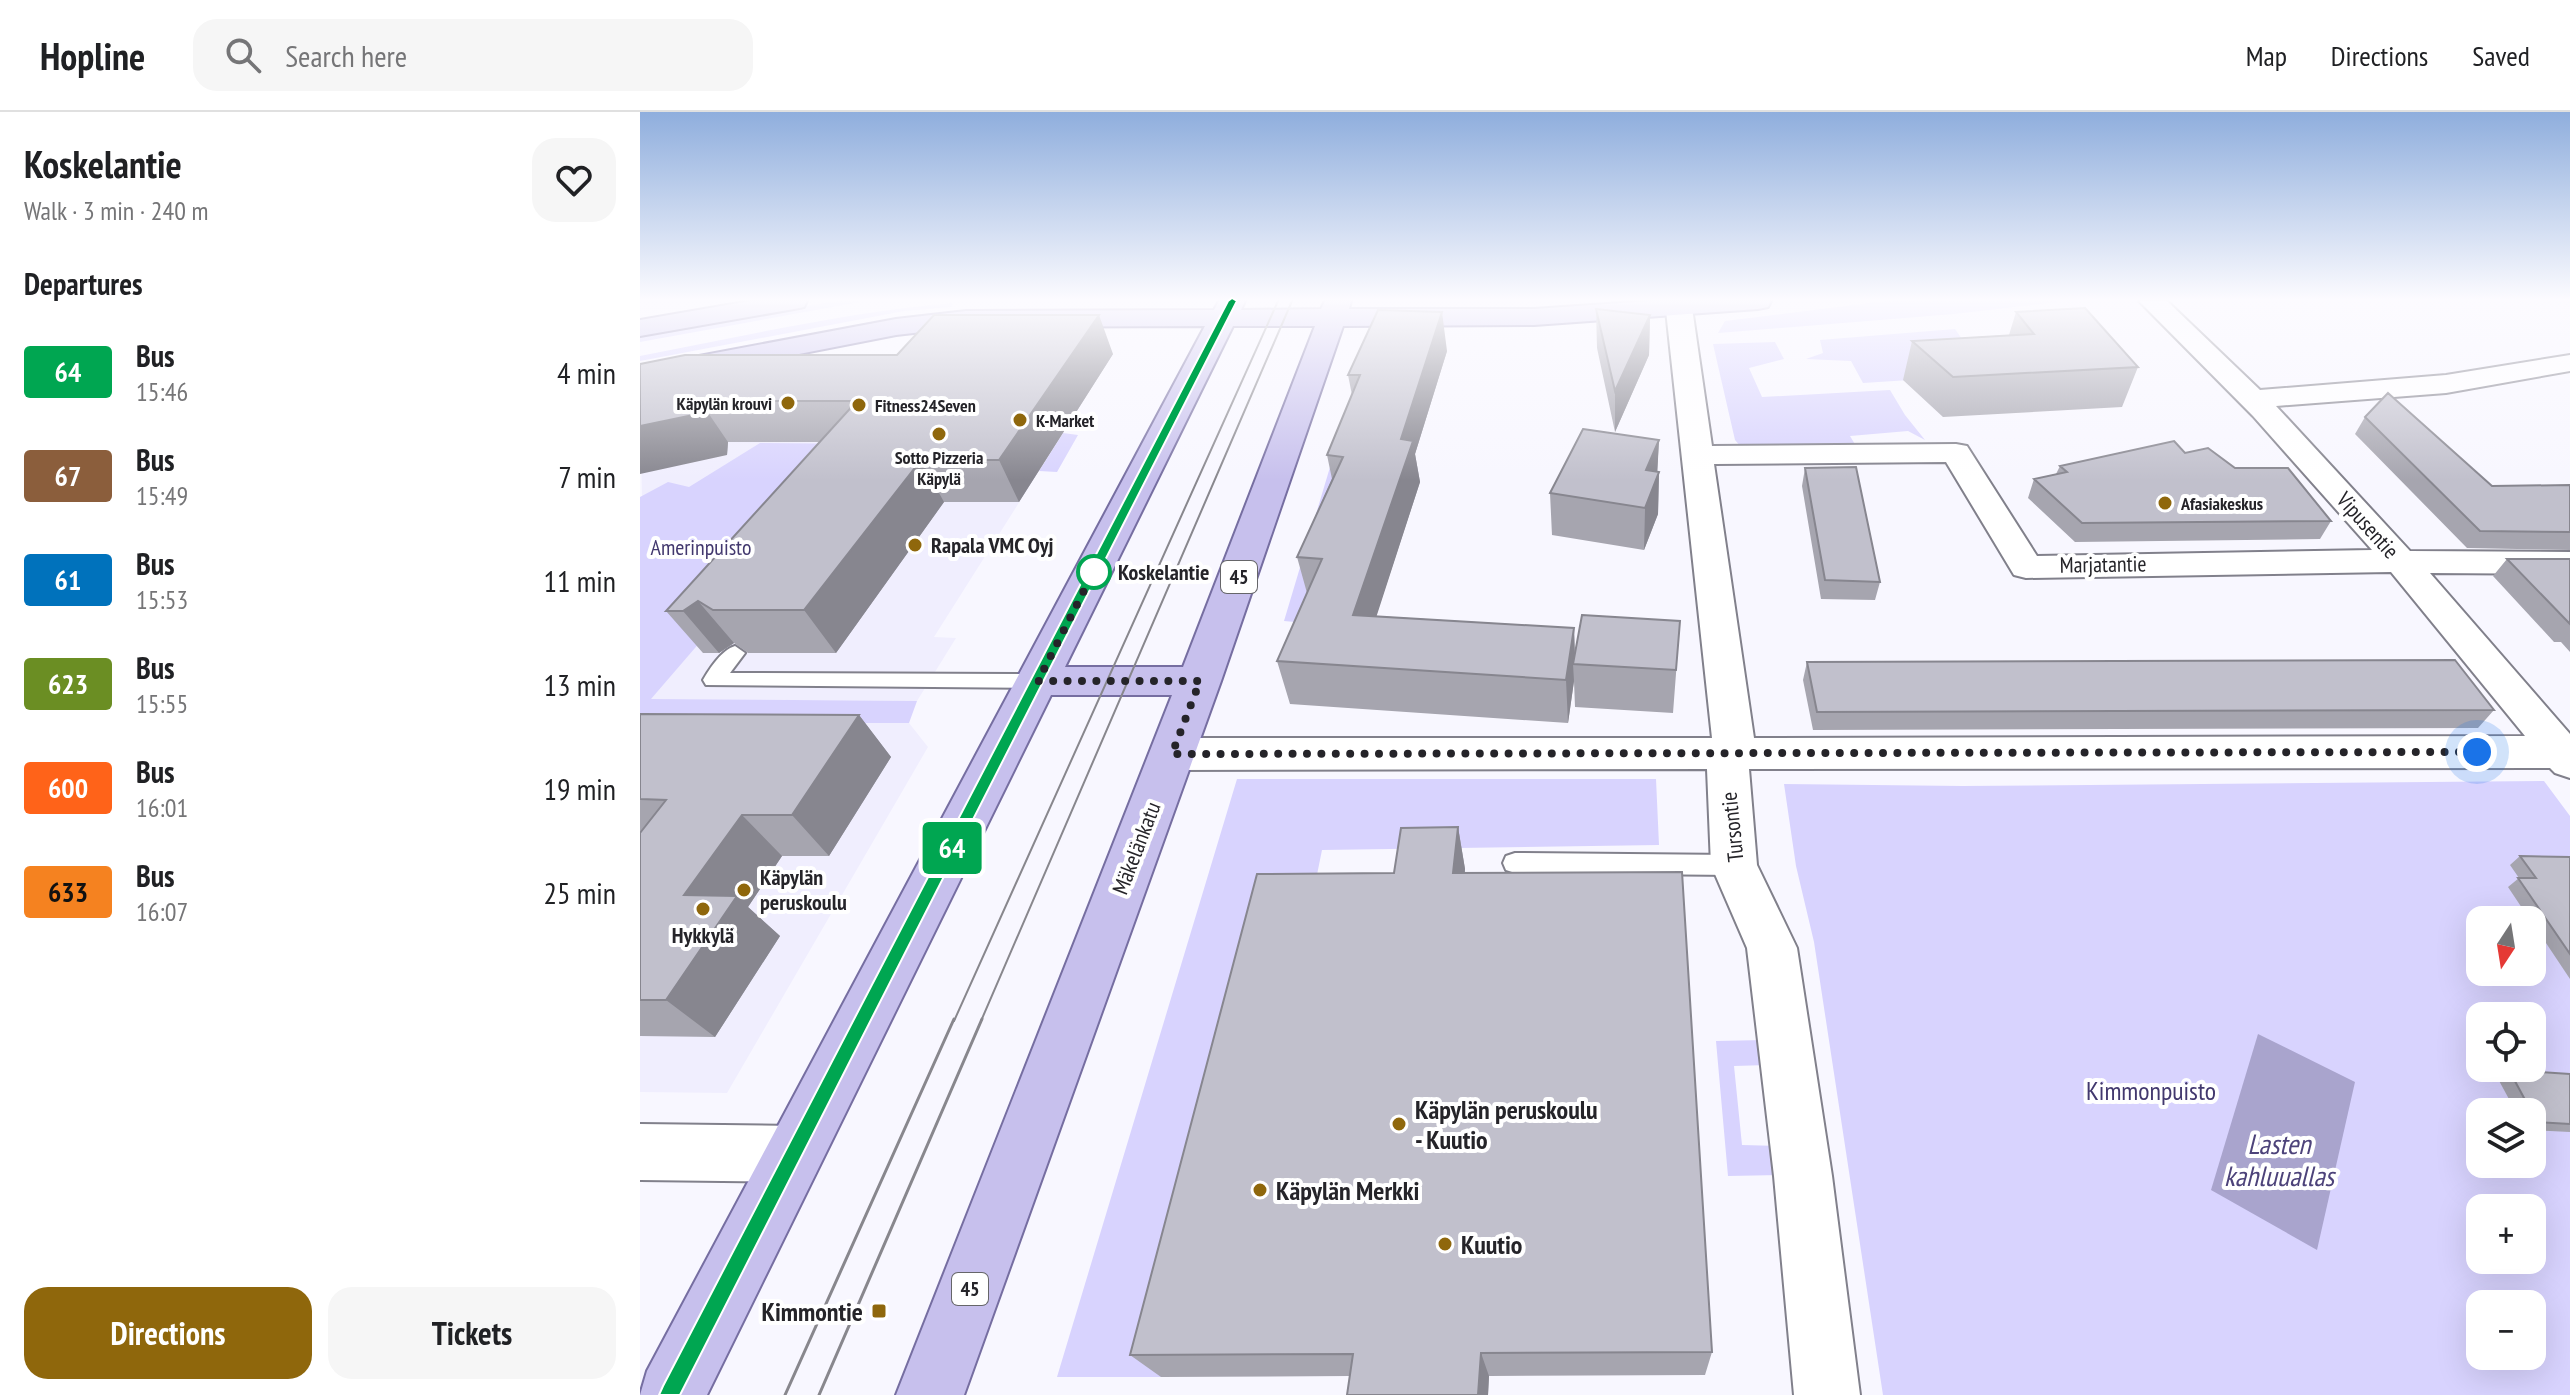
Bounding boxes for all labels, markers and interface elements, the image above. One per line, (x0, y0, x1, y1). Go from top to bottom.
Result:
search box (193, 19, 753, 91)
text: Hopline (40, 31, 145, 80)
icon: search (221, 33, 265, 77)
text: Search here (285, 36, 407, 75)
text: Map (2246, 37, 2287, 74)
text: Directions (2331, 37, 2428, 74)
text: Saved (2472, 37, 2530, 74)
button: heart (532, 138, 616, 222)
text: Koskelantie (24, 139, 182, 188)
text: Walk · 3 min · 240 m (24, 194, 208, 227)
text: Departures (24, 264, 142, 303)
text: Bus (136, 336, 175, 375)
text: 64 (55, 353, 81, 390)
text: 4 min (557, 353, 616, 392)
text: 15:46 (136, 375, 188, 408)
place label: Käpylän krouvi (677, 392, 772, 415)
marker: Käpylän krouvi (779, 394, 797, 412)
place label: Fitness24Seven (875, 394, 976, 417)
marker: Fitness24Seven (850, 396, 868, 414)
place label: K-Market (1036, 409, 1095, 432)
marker: K-Market (1011, 411, 1029, 429)
marker: Sotto Pizzeria Käpylä (930, 425, 948, 443)
text: Bus (136, 440, 175, 479)
place label: Sotto Pizzeria Käpylä (895, 446, 983, 490)
text: 67 (55, 457, 81, 494)
text: 7 min (558, 457, 616, 496)
text: 15:49 (136, 479, 188, 512)
street label: Vipusentie (2330, 485, 2405, 564)
place label: Afasiakeskus (2180, 492, 2263, 515)
marker: Afasiakeskus (2156, 494, 2174, 512)
place label: Rapala VMC Oyj (931, 531, 1054, 559)
park label: Amerinpuisto (651, 533, 751, 561)
marker: Rapala VMC Oyj (906, 536, 924, 554)
text: Bus (136, 544, 175, 583)
street label: Marjatantie (2059, 549, 2147, 579)
marker: Koskelantie (1077, 555, 1111, 589)
place label: Koskelantie (1118, 558, 1209, 586)
text: 61 (55, 561, 81, 598)
text: 11 min (543, 561, 616, 600)
road number: 45 (1221, 561, 1257, 593)
text: 15:53 (136, 583, 188, 616)
text: Bus (136, 648, 175, 687)
text: 623 (48, 665, 88, 702)
text: 13 min (543, 665, 616, 704)
text: 15:55 (136, 687, 188, 720)
your location (2457, 732, 2497, 772)
text: Bus (136, 752, 175, 791)
text: 600 (48, 769, 88, 806)
text: 19 min (543, 769, 616, 808)
text: 16:01 (136, 791, 188, 824)
street label: Tursontie (1714, 791, 1750, 863)
street label: Mäkelänkatu (1106, 798, 1166, 898)
line badge: 64 (916, 822, 988, 874)
text: 64 (939, 829, 965, 866)
text: Bus (136, 856, 175, 895)
place label: Käpylän peruskoulu (760, 863, 847, 916)
text: 633 (48, 873, 88, 910)
text: 25 min (543, 873, 616, 912)
marker: Käpylän peruskoulu (735, 881, 753, 899)
text: 16:07 (136, 895, 188, 928)
marker: Hykkylä (694, 900, 712, 918)
north arrow (2466, 906, 2546, 986)
map controls (2466, 906, 2546, 1370)
place label: Hykkylä (672, 921, 734, 949)
button: locate (2466, 1002, 2546, 1082)
park label: Kimmonpuisto (2086, 1074, 2216, 1107)
place label: Käpylän peruskoulu - Kuutio (1415, 1093, 1598, 1156)
button: layers (2466, 1098, 2546, 1178)
marker: Käpylän peruskoulu - Kuutio (1390, 1115, 1408, 1133)
water label: Lasten kahluuallas (2224, 1125, 2337, 1194)
place label: Käpylän Merkki (1276, 1174, 1419, 1207)
marker: Käpylän Merkki (1251, 1181, 1269, 1199)
button: + (2466, 1194, 2546, 1274)
place label: Kuutio (1461, 1228, 1522, 1261)
marker: Kuutio (1436, 1235, 1454, 1253)
road number: 45 (952, 1273, 988, 1305)
button: Directions (24, 1287, 312, 1379)
button: Tickets (328, 1287, 616, 1379)
button: − (2466, 1290, 2546, 1370)
place label: Kimmontie (761, 1295, 863, 1328)
marker: Kimmontie (870, 1302, 888, 1320)

